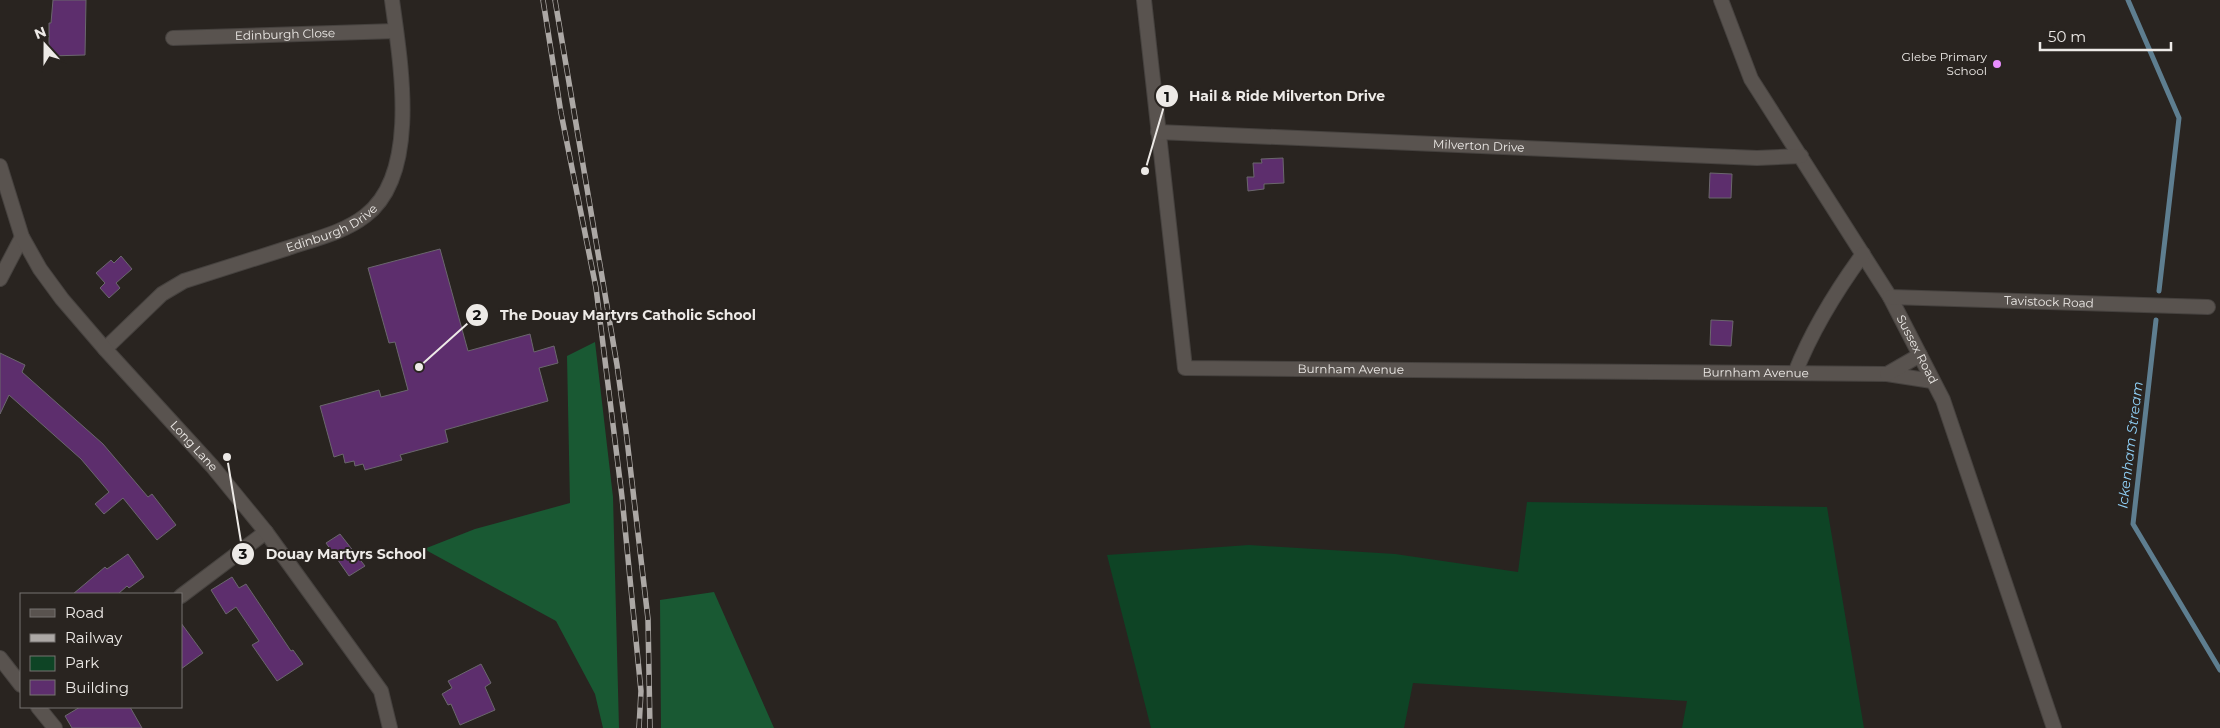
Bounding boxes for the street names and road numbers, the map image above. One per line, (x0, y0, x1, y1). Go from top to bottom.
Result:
street label: Edinburgh Close (235, 25, 335, 43)
street label: Milverton Drive (1433, 136, 1525, 155)
street label: Edinburgh Drive (284, 201, 380, 255)
street label: Tavistock Road (2004, 293, 2094, 310)
street label: Sussex Road (1894, 312, 1941, 386)
street label: Burnham Avenue (1297, 361, 1404, 377)
street label: Burnham Avenue (1702, 364, 1809, 380)
street label: Long Lane (167, 417, 221, 474)

